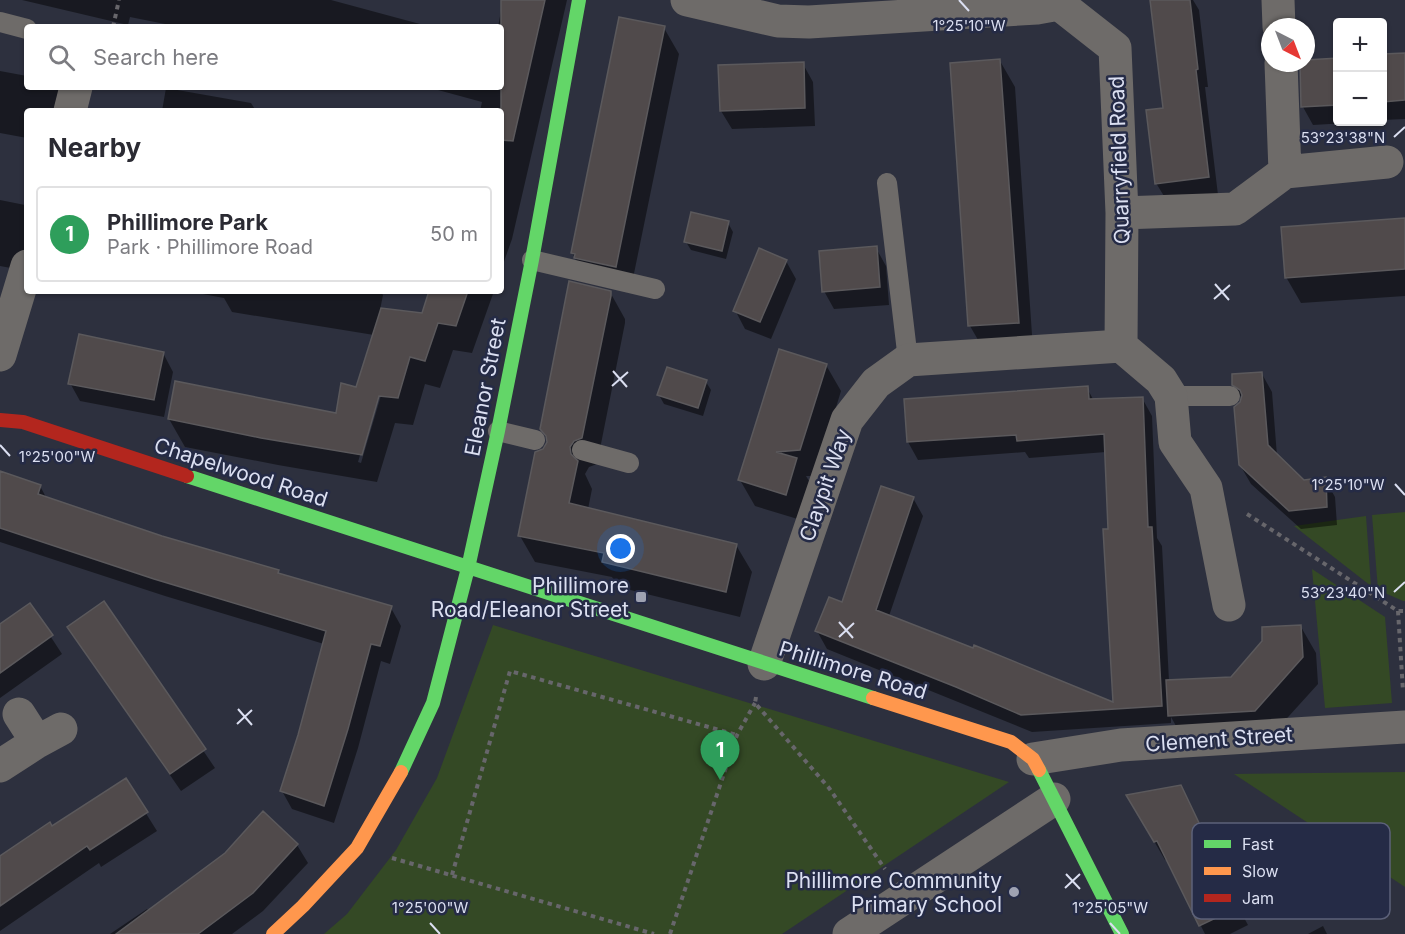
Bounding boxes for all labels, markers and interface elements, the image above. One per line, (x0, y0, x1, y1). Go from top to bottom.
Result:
text: 1°25'10"W (932, 16, 1006, 35)
north arrow (1261, 18, 1315, 72)
map controls (1333, 18, 1387, 126)
button: + (1333, 18, 1387, 72)
search box (24, 24, 504, 90)
icon: search (45, 41, 78, 74)
text: Search here (93, 44, 219, 70)
button: − (1333, 72, 1387, 126)
street label: Quarryfield Road (1104, 75, 1134, 245)
text: 53°23'38"N (1301, 128, 1385, 147)
text: Nearby (48, 132, 141, 163)
text: Phillimore Park (107, 209, 268, 235)
text: 1 (65, 222, 74, 246)
text: 50 m (430, 222, 478, 246)
text: Park · Phillimore Road (107, 235, 313, 259)
street label: Eleanor Street (459, 316, 511, 458)
street label: Claypit Way (794, 425, 856, 545)
street label: Chapelwood Road (151, 432, 331, 512)
text: 1°25'00"W (19, 447, 95, 466)
text: 1°25'10"W (1311, 475, 1385, 494)
your location (606, 534, 635, 563)
place label: Phillimore Road/Eleanor Street (431, 573, 629, 622)
text: 53°23'40"N (1301, 583, 1385, 602)
marker: Phillimore Road/Eleanor Street (634, 590, 648, 604)
street label: Phillimore Road (776, 636, 930, 704)
street label: Clement Street (1144, 721, 1294, 757)
pin: 1 (700, 730, 740, 780)
legend (1192, 823, 1390, 919)
text: Fast (1242, 834, 1274, 854)
text: Slow (1242, 861, 1279, 881)
place label: Phillimore Community Primary School (785, 868, 1002, 917)
marker: Phillimore Community Primary School (1007, 885, 1021, 899)
text: Jam (1242, 888, 1274, 908)
text: 1°25'00"W (392, 898, 468, 917)
text: 1°25'05"W (1072, 898, 1148, 917)

